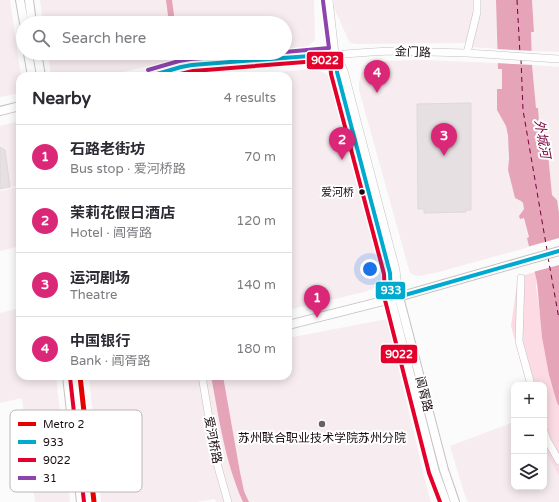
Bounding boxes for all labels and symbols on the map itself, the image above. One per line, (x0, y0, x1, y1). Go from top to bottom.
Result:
street label: 金门路 (395, 44, 431, 60)
line badge: 9022 (306, 51, 344, 70)
text: 9022 (311, 54, 339, 67)
pin: 4 (364, 60, 390, 93)
water label: 外城河 (531, 118, 554, 163)
pin: 3 (431, 123, 457, 156)
pin: 2 (329, 127, 355, 160)
place label: 爱河桥 (321, 186, 354, 199)
marker: 爱河桥 (357, 187, 367, 197)
your location (360, 259, 380, 279)
line badge: 933 (375, 281, 406, 300)
text: 933 (381, 284, 401, 297)
pin: 1 (304, 285, 330, 318)
line badge: 9022 (380, 344, 418, 364)
text: 9022 (385, 348, 413, 361)
street label: 阊胥路 (413, 375, 435, 413)
legend (10, 410, 142, 492)
street label: 爱河桥路 (202, 415, 224, 465)
text: Metro 2 (43, 418, 84, 431)
marker: 苏州联合职业技术学院苏州分院 (317, 419, 327, 429)
place label: 苏州联合职业技术学院苏州分院 (238, 431, 406, 445)
text: 933 (43, 436, 64, 449)
text: 9022 (43, 454, 71, 467)
text: 31 (43, 472, 57, 485)

